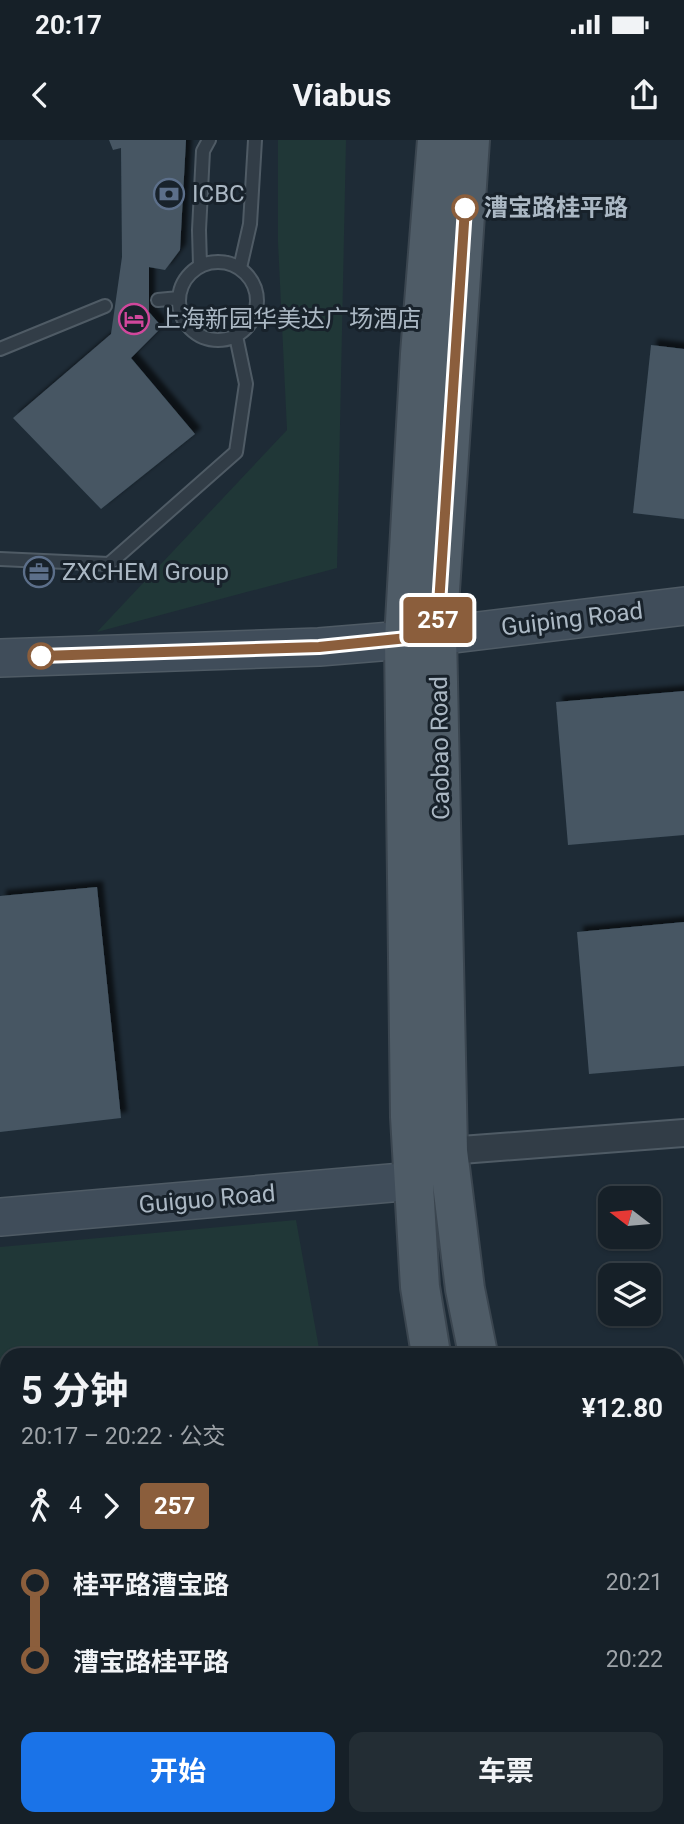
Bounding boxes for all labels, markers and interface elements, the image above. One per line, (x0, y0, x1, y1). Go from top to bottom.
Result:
text: 20:17 (35, 10, 102, 40)
icon: back (21, 76, 59, 114)
text: Viabus (293, 76, 391, 114)
icon: share (625, 76, 663, 114)
bank icon: ICBC (152, 177, 186, 211)
place label: ICBC (192, 180, 245, 208)
place label: 漕宝路桂平路 (484, 194, 628, 222)
marker: 漕宝路桂平路 (452, 195, 478, 221)
hotel icon: 上海新园华美达广场酒店 (117, 302, 151, 336)
place label: 上海新园华美达广场酒店 (157, 305, 421, 333)
office icon: ZXCHEM Group (22, 555, 56, 589)
place label: ZXCHEM Group (62, 558, 229, 586)
street label: Guiping Road (500, 596, 644, 642)
line badge: 257 (398, 597, 478, 643)
text: 257 (417, 606, 459, 634)
unlabelled marker (28, 643, 54, 669)
street label: Caobao Road (425, 676, 455, 820)
street label: Guiguo Road (138, 1179, 276, 1219)
north arrow (598, 1186, 662, 1250)
map controls (598, 1186, 661, 1326)
button: layers (598, 1263, 661, 1326)
text: 5 分钟 (21, 1369, 128, 1413)
text: ¥12.80 (582, 1393, 663, 1423)
text: 20:17 – 20:22 · 公交 (21, 1423, 225, 1450)
icon: walk (21, 1487, 59, 1525)
icon: forward (92, 1487, 130, 1525)
text: 4 (69, 1492, 82, 1519)
text: 257 (154, 1492, 195, 1520)
text: 20:21 (606, 1569, 663, 1596)
text: 桂平路漕宝路 (73, 1570, 229, 1600)
text: 20:22 (606, 1646, 663, 1673)
text: 漕宝路桂平路 (73, 1647, 229, 1677)
button: 开始 (21, 1732, 335, 1812)
button: 车票 (349, 1732, 663, 1812)

